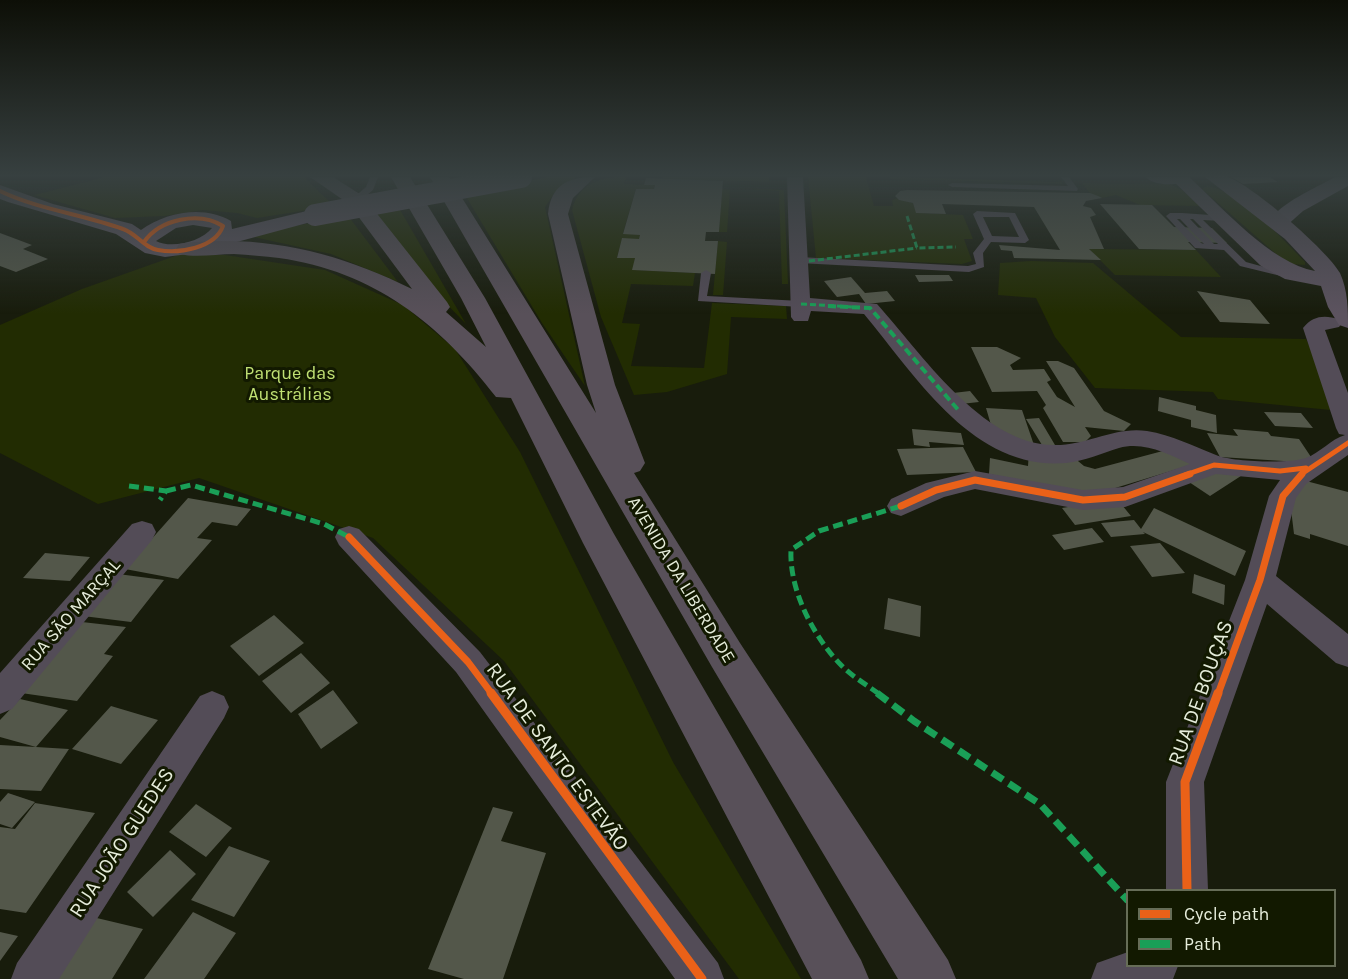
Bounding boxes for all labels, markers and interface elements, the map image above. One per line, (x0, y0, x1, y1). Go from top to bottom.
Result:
park label: Parque das Austrálias (244, 363, 336, 406)
street label: AVENIDA DA LIBERDADE (623, 493, 739, 667)
street label: RUA SÃO MARÇAL (17, 555, 125, 675)
street label: RUA DE BOUÇAS (1163, 617, 1239, 769)
street label: RUA DE SANTO ESTEVÃO (480, 658, 634, 856)
street label: RUA JOÃO GUEDES (64, 763, 180, 923)
legend (1126, 889, 1336, 967)
text: Cycle path (1184, 903, 1269, 925)
text: Path (1184, 933, 1222, 955)

